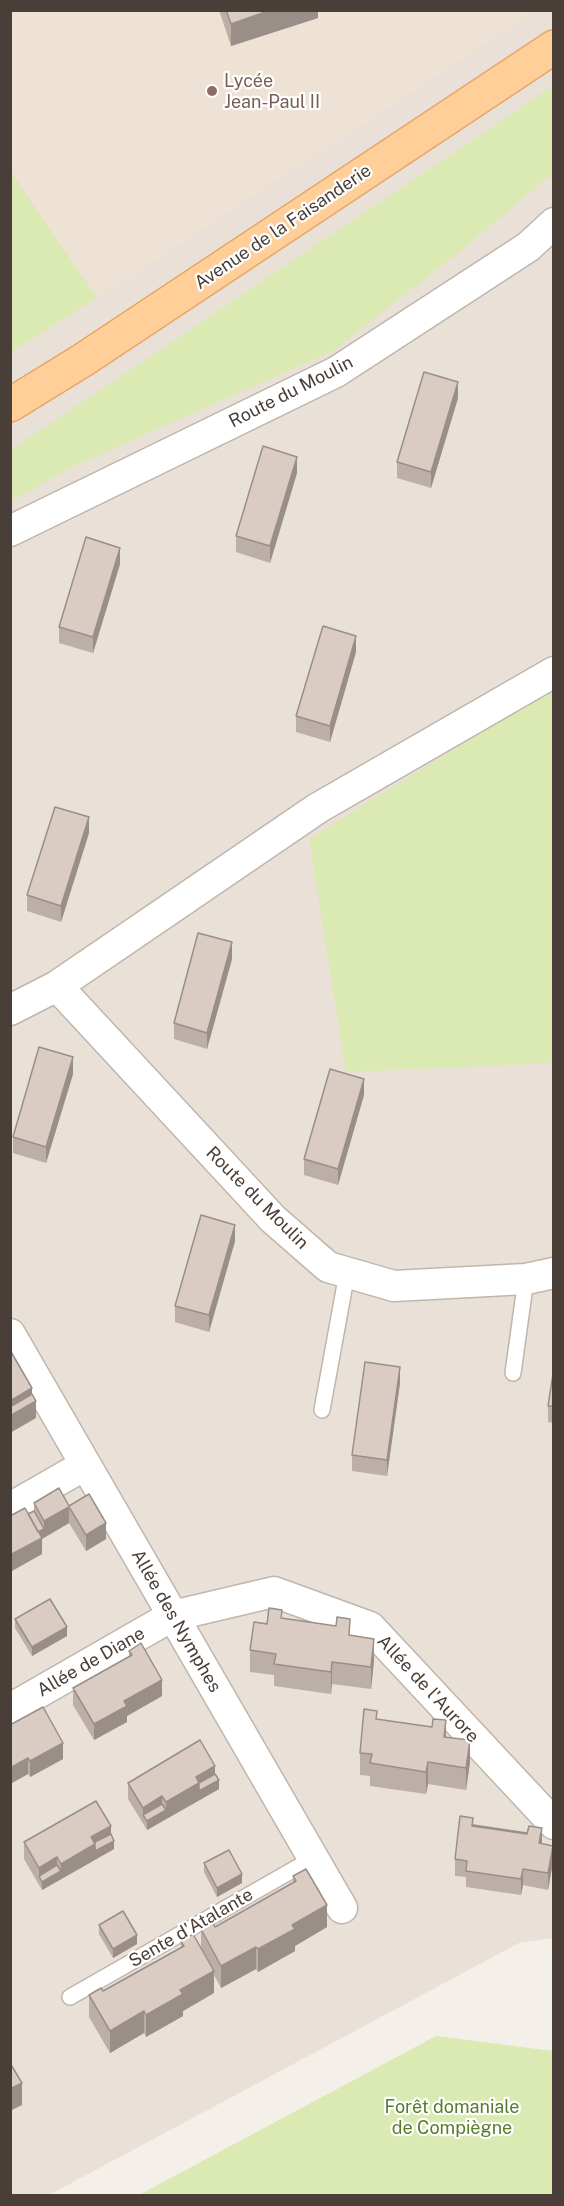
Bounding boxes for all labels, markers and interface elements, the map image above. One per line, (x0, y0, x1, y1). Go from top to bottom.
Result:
place label: Lycée Jean-Paul II (224, 70, 320, 112)
marker: Lycée Jean-Paul II (205, 84, 219, 98)
street label: Avenue de la Faisanderie (191, 160, 375, 294)
street label: Route du Moulin (225, 351, 357, 433)
street label: Route du Moulin (201, 1142, 313, 1254)
street label: Allée des Nymphes (126, 1546, 226, 1696)
street label: Allée de Diane (33, 1623, 149, 1701)
street label: Allée de l'Aurore (373, 1631, 483, 1747)
street label: Sente d'Atalante (125, 1884, 257, 1972)
park label: Forêt domaniale de Compiègne (384, 2096, 520, 2138)

